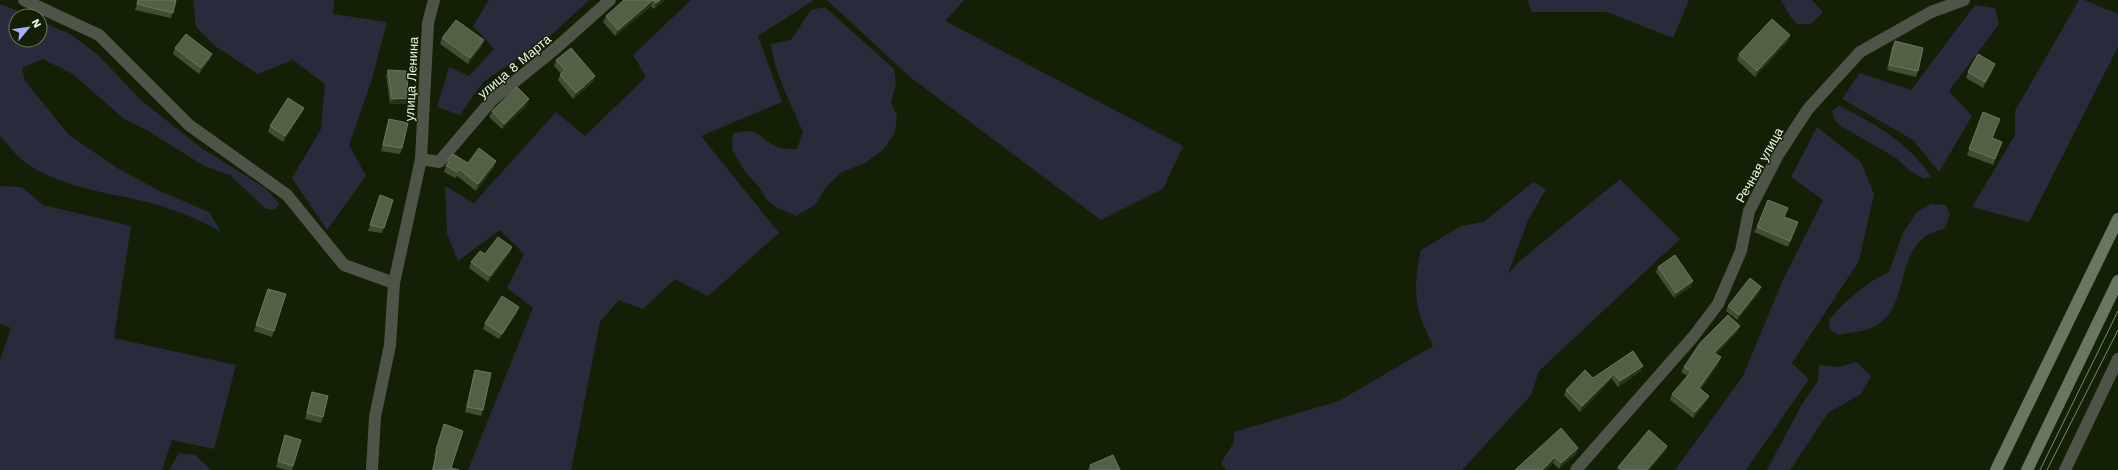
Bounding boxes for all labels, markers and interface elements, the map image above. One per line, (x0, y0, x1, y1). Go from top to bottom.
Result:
north arrow (8, 8, 48, 48)
text: N (29, 17, 44, 30)
street label: улица 8 Марта (475, 31, 555, 101)
street label: улица Ленина (402, 36, 421, 122)
street label: Речная улица (1733, 125, 1787, 205)

